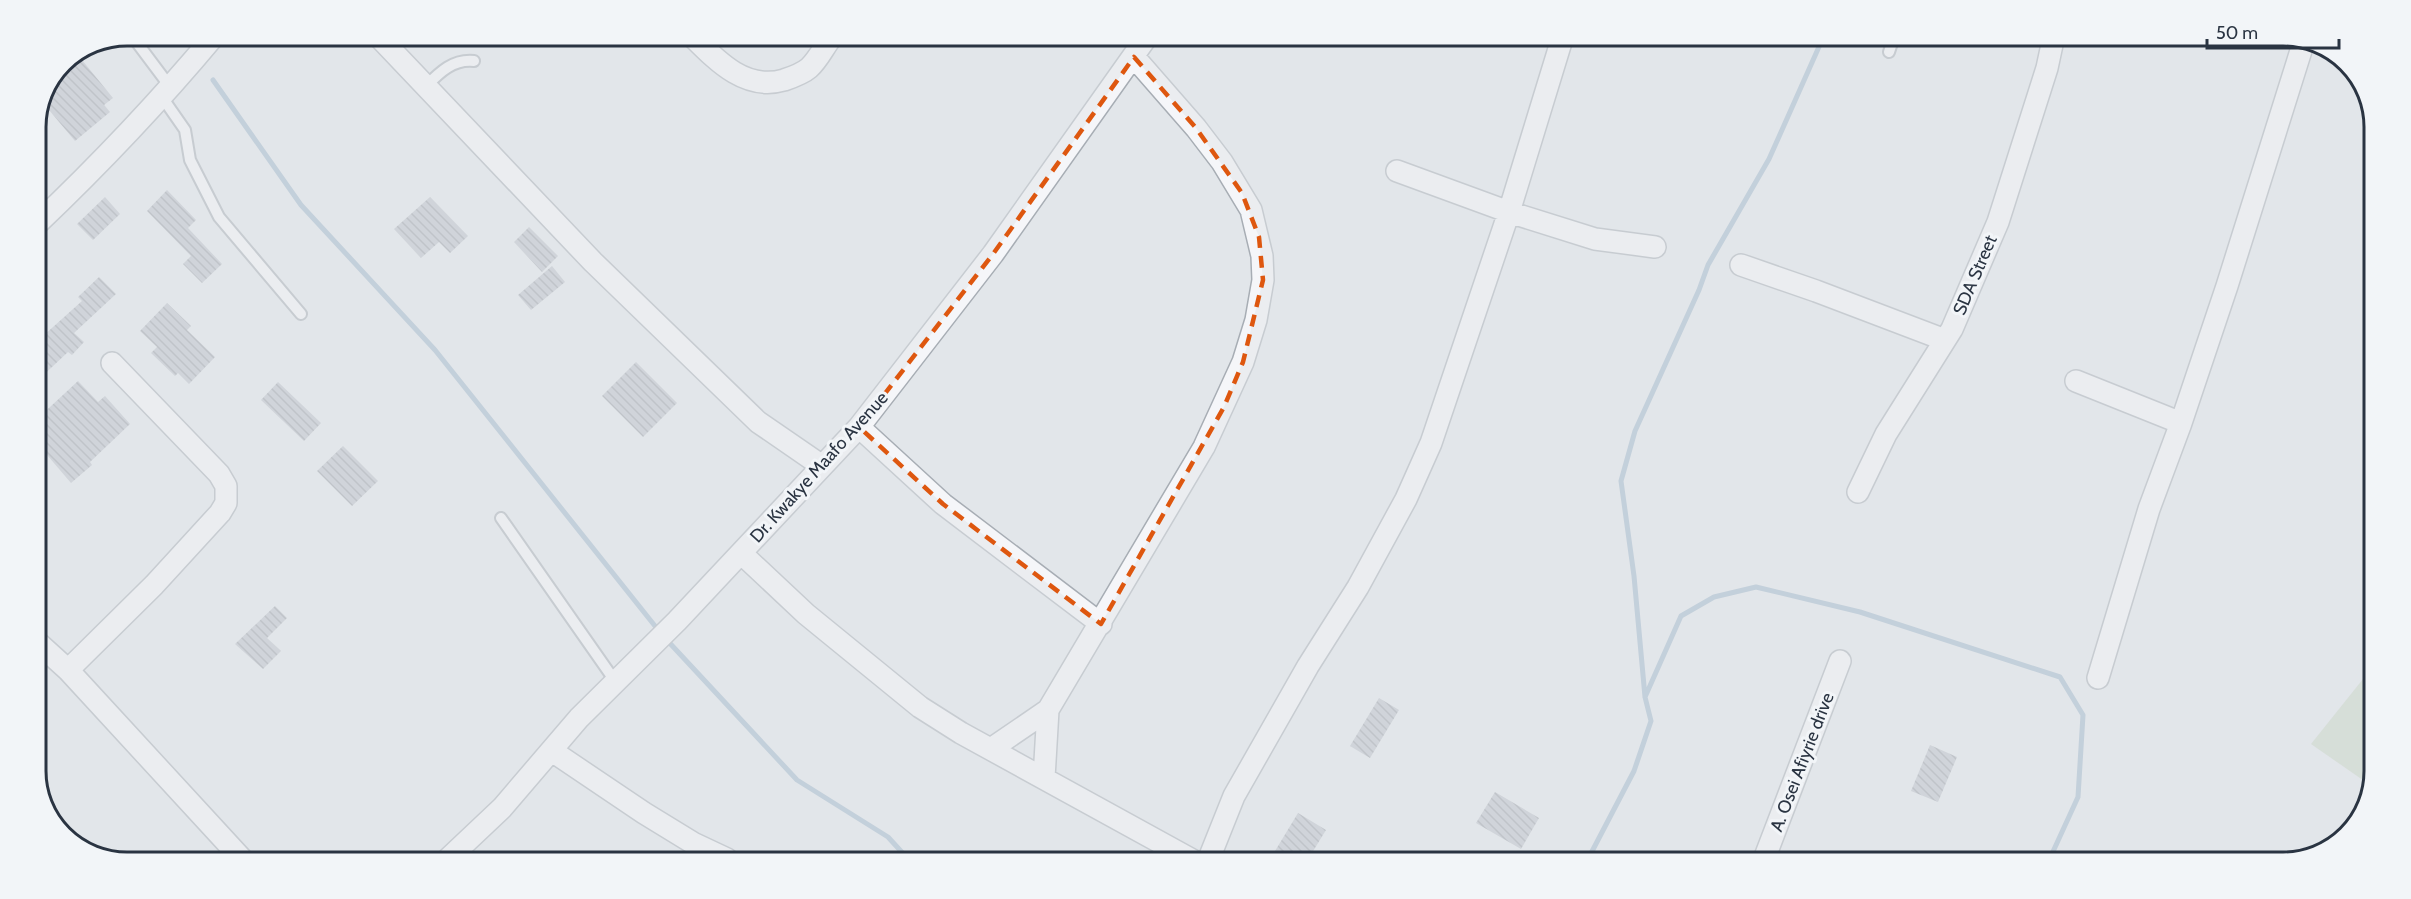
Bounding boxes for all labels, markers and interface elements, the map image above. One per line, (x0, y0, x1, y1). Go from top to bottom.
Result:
scale bar (2207, 12, 2339, 50)
text: 50 m (2216, 22, 2258, 44)
street label: SDA Street (1948, 232, 2002, 318)
street label: Dr. Kwakye Maafo Avenue (745, 387, 893, 547)
street label: A. Osei Afiyrie drive (1765, 689, 1839, 835)

